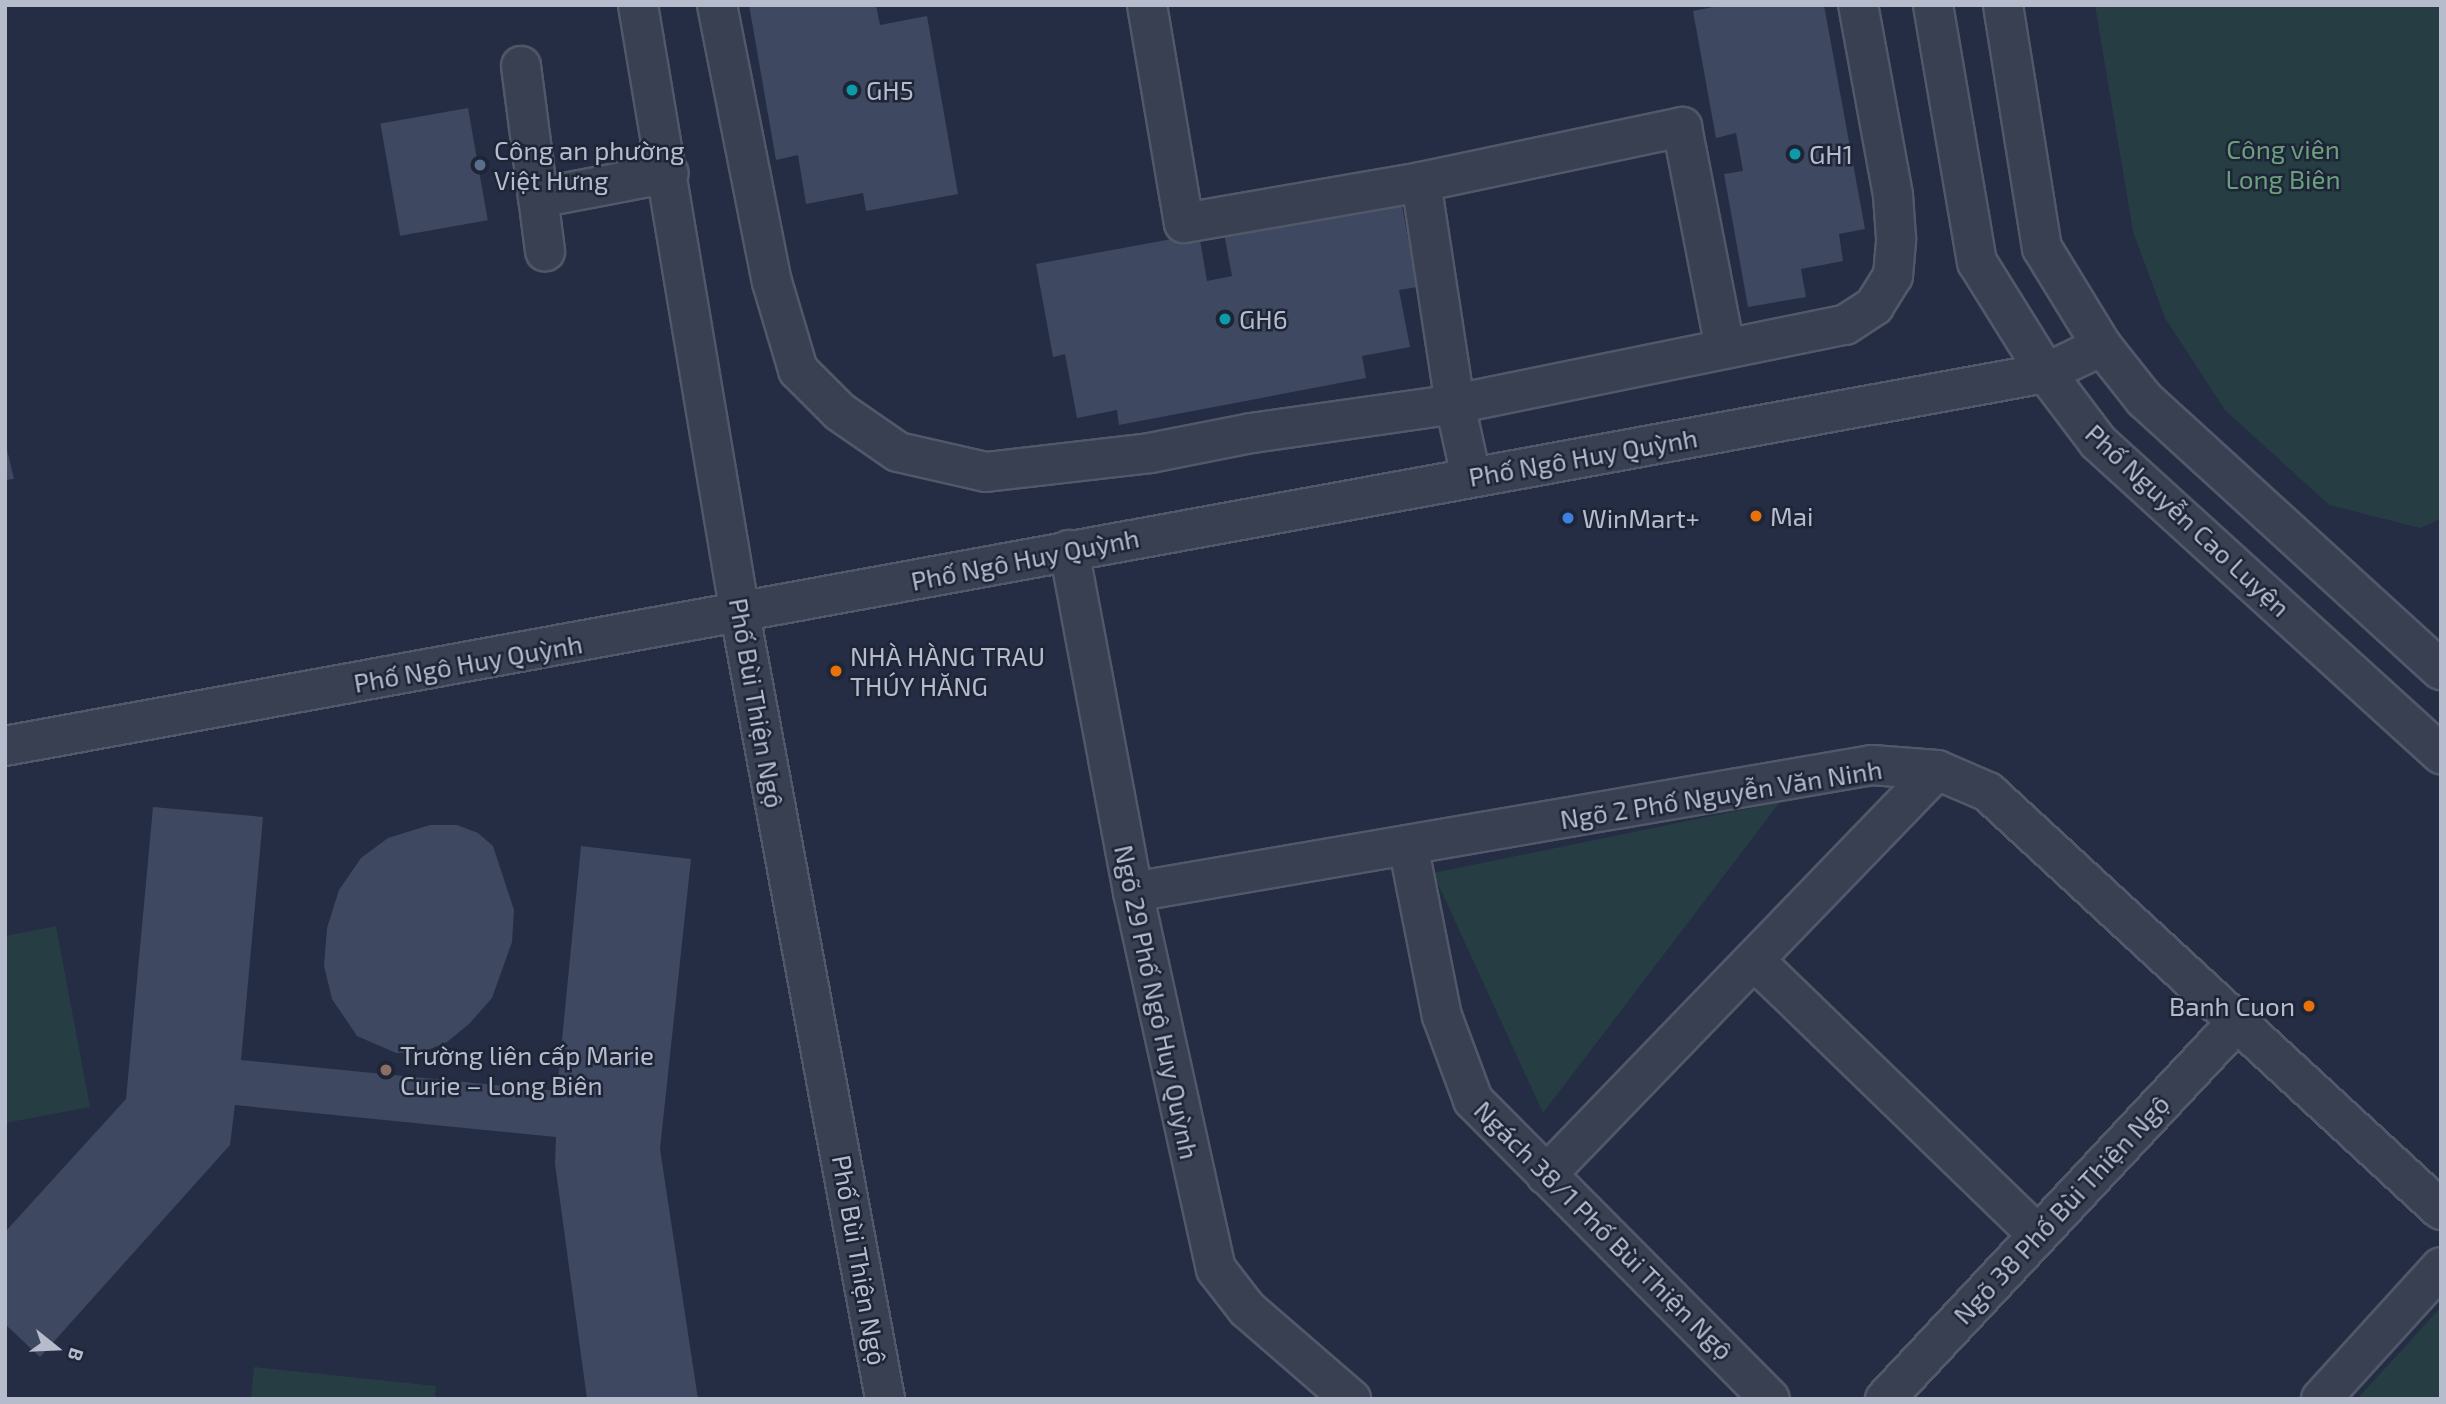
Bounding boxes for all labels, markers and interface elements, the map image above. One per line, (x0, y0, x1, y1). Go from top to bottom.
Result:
place label: GH5 (866, 74, 914, 106)
marker: GH5 (844, 82, 860, 98)
park label: Công viên Long Biên (2225, 133, 2341, 194)
place label: Công an phường Việt Hưng (494, 134, 685, 196)
place label: GH1 (1809, 138, 1853, 170)
marker: GH1 (1787, 146, 1803, 162)
marker: Công an phường Việt Hưng (472, 157, 488, 173)
place label: GH6 (1239, 303, 1288, 335)
marker: GH6 (1217, 311, 1233, 327)
street label: Phố Nguyễn Cao Luyện (2079, 417, 2297, 623)
street label: Phố Ngô Huy Quỳnh (1466, 421, 1700, 493)
place label: Mai (1770, 500, 1814, 532)
place label: WinMart+ (1582, 502, 1700, 534)
marker: Mai (1748, 508, 1764, 524)
marker: WinMart+ (1560, 510, 1576, 526)
street label: Phố Ngô Huy Quỳnh (908, 522, 1142, 596)
street label: Phố Bùi Thiện Ngộ (723, 595, 791, 811)
street label: Phố Ngô Huy Quỳnh (351, 627, 585, 699)
place label: NHÀ HÀNG TRAU THÚY HĂNG (850, 640, 1046, 702)
marker: NHÀ HÀNG TRAU THÚY HĂNG (828, 663, 844, 679)
street label: Ngõ 2 Phố Nguyễn Văn Ninh (1558, 753, 1884, 835)
street label: Ngõ 29 Phố Ngô Huy Quỳnh (1108, 842, 1206, 1162)
place label: Banh Cuon (2169, 990, 2295, 1022)
marker: Banh Cuon (2301, 998, 2317, 1014)
place label: Trường liên cấp Marie Curie – Long Biên (400, 1039, 654, 1100)
marker: Trường liên cấp Marie Curie – Long Biên (378, 1062, 394, 1078)
street label: Ngõ 38 Phố Bùi Thiện Ngộ (1946, 1088, 2176, 1330)
street label: Ngách 38/1 Phố Bùi Thiện Ngộ (1468, 1094, 1740, 1366)
street label: Phố Bùi Thiện Ngộ (826, 1152, 894, 1368)
north arrow (21, 1313, 91, 1383)
text: B (64, 1345, 89, 1364)

